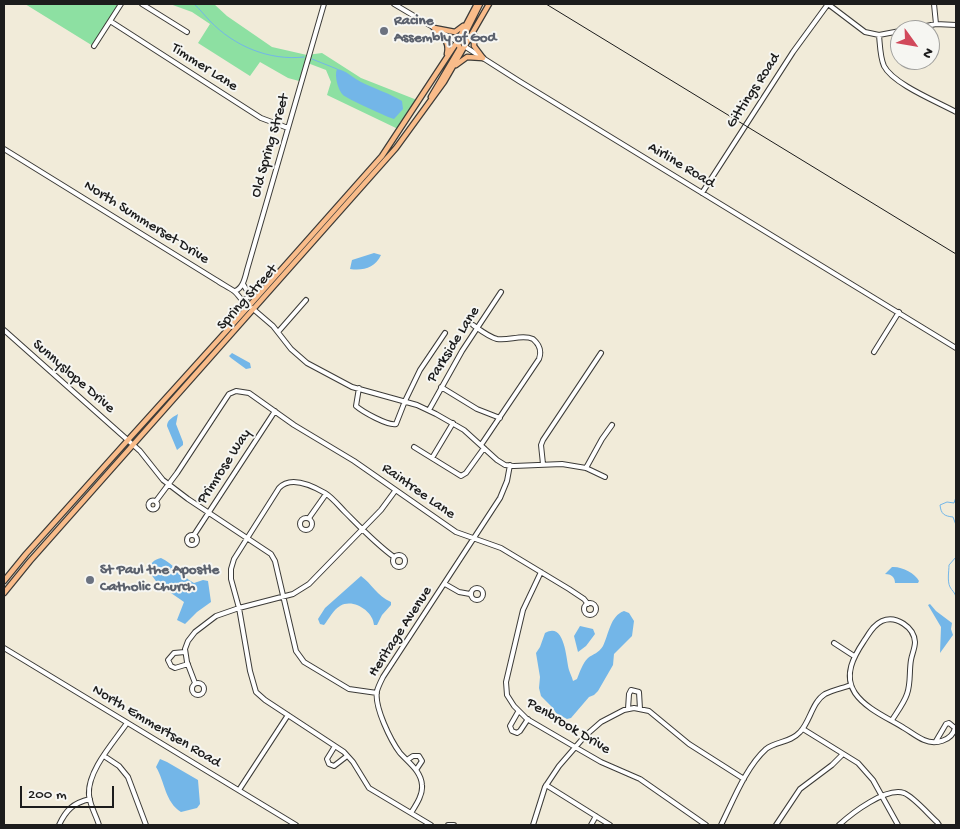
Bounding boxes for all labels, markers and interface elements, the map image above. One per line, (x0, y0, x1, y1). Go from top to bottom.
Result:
place label: Racine Assembly of God (394, 13, 496, 48)
north arrow (890, 20, 940, 70)
marker: Racine Assembly of God (378, 25, 390, 37)
street label: Timmer Lane (167, 40, 241, 96)
text: N (918, 44, 937, 61)
street label: Gittings Road (723, 50, 785, 132)
street label: Old Spring Street (248, 92, 294, 200)
street label: Airline Road (644, 139, 718, 193)
street label: North Summerset Drive (80, 177, 212, 269)
street label: Spring Street (214, 261, 282, 335)
street label: Parkside Lane (424, 304, 484, 386)
street label: Sunnyslope Drive (28, 336, 118, 418)
street label: Primrose Way (194, 426, 256, 508)
street label: Raintree Lane (378, 460, 458, 524)
place label: St Paul the Apostle Catholic Church (100, 562, 219, 597)
marker: St Paul the Apostle Catholic Church (84, 574, 96, 586)
street label: Heritage Avenue (365, 583, 437, 681)
street label: North Emmertsen Road (88, 681, 224, 773)
street label: Penbrook Drive (523, 695, 613, 759)
scale bar (22, 776, 116, 808)
text: 200 m (28, 786, 67, 804)

